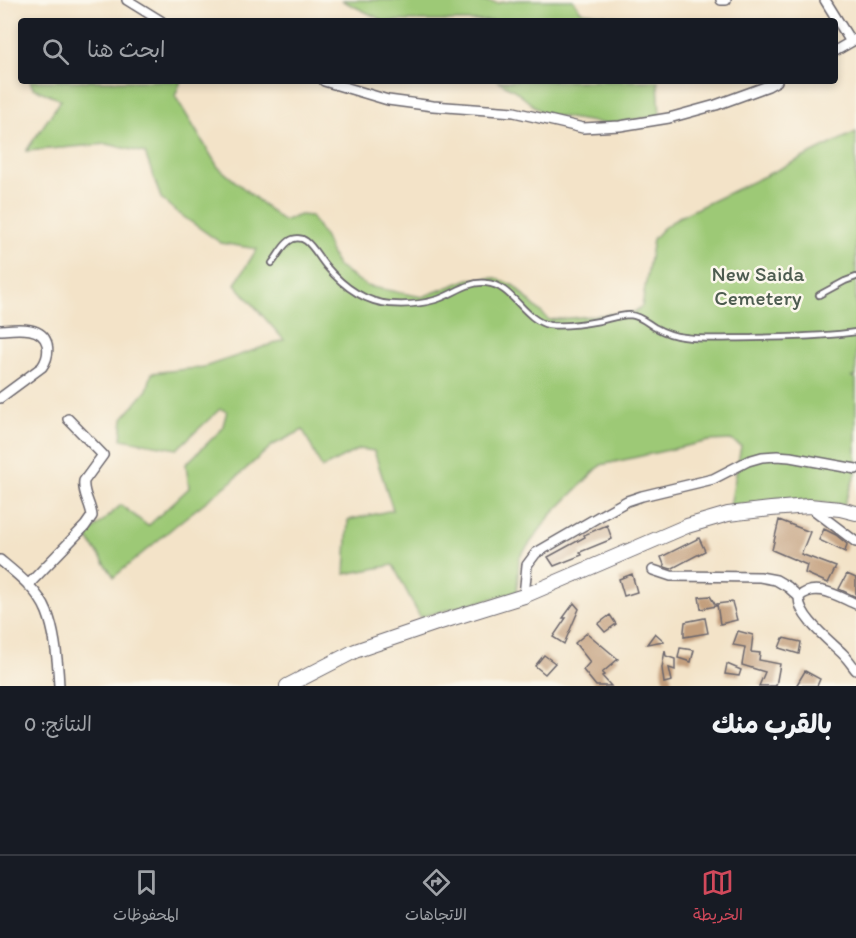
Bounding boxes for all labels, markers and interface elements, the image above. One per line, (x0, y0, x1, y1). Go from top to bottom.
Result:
search box (18, 18, 838, 84)
icon: search (39, 35, 72, 68)
text: ابحث هنا (87, 36, 166, 63)
park label: New Saida Cemetery (712, 261, 804, 310)
text: بالقرب منك (712, 708, 832, 740)
text: النتائج: 0 (24, 712, 92, 736)
tab: المحفوظات (113, 866, 179, 929)
tab: الاتجاهات (405, 866, 467, 929)
tab: الخريطة (693, 866, 743, 929)

